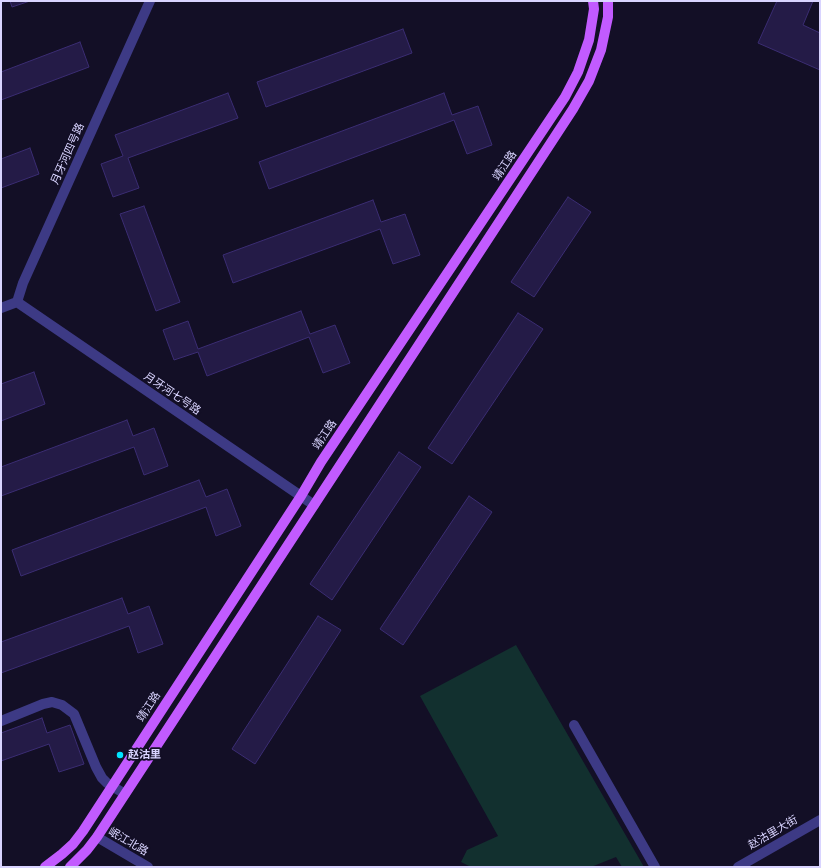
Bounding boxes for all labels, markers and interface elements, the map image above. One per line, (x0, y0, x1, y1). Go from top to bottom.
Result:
street label: 月牙河四号路 (49, 121, 87, 187)
street label: 靖江路 (490, 149, 520, 183)
street label: 月牙河七号路 (141, 370, 203, 418)
street label: 靖江路 (310, 418, 340, 452)
street label: 靖江路 (134, 690, 164, 724)
place label: 赵沽里 (128, 748, 161, 762)
marker: 赵沽里 (115, 750, 125, 760)
street label: 赵沽里大街 (746, 814, 800, 852)
street label: 岷江北路 (106, 825, 150, 859)

